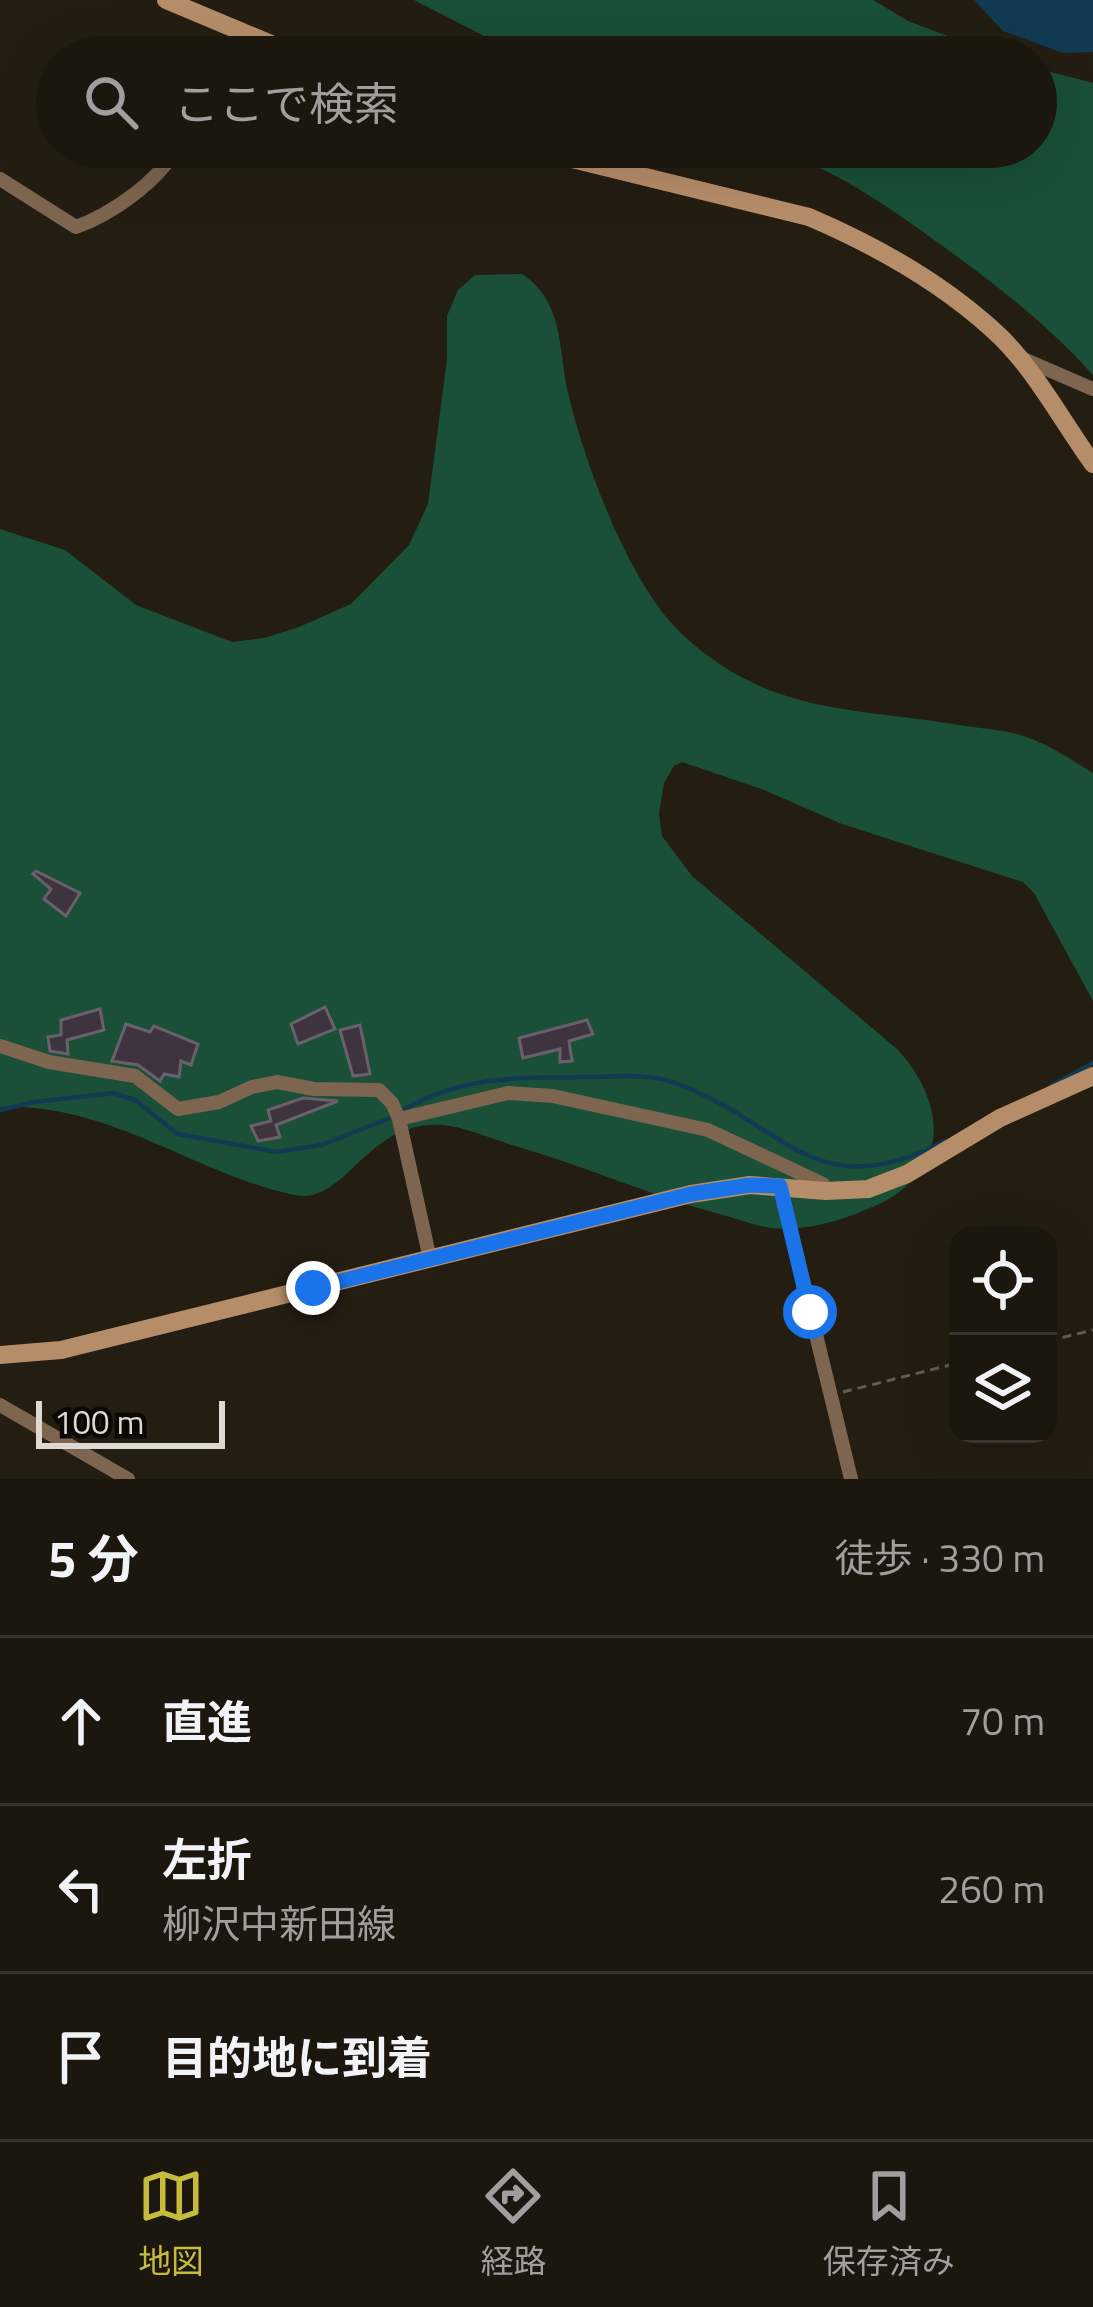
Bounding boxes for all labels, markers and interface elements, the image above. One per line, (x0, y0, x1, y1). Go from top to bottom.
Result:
search box (36, 36, 1057, 168)
icon: search (78, 69, 144, 135)
text: ここで検索 (174, 69, 399, 137)
map controls (949, 1227, 1057, 1443)
button: locate (949, 1227, 1057, 1335)
route end (286, 1261, 340, 1315)
route start (783, 1285, 837, 1339)
button: layers (949, 1335, 1057, 1443)
scale bar (36, 1395, 225, 1448)
text: 100 m (54, 1397, 144, 1447)
text: 5 分 (48, 1519, 139, 1597)
text: 徒歩 · 330 m (835, 1528, 1045, 1587)
text: 直進 (162, 1687, 252, 1755)
icon: ahead (48, 1688, 114, 1754)
text: 70 m (960, 1691, 1045, 1750)
text: 左折 (162, 1825, 252, 1893)
icon: left (48, 1856, 114, 1922)
text: 260 m (938, 1859, 1045, 1918)
text: 柳沢中新田線 (162, 1894, 396, 1953)
text: 目的地に到着 (162, 2023, 432, 2091)
icon: arrive (48, 2024, 114, 2090)
tab: 地図 (138, 2163, 204, 2286)
tab: 経路 (480, 2163, 546, 2286)
tab: 保存済み (823, 2163, 955, 2286)

